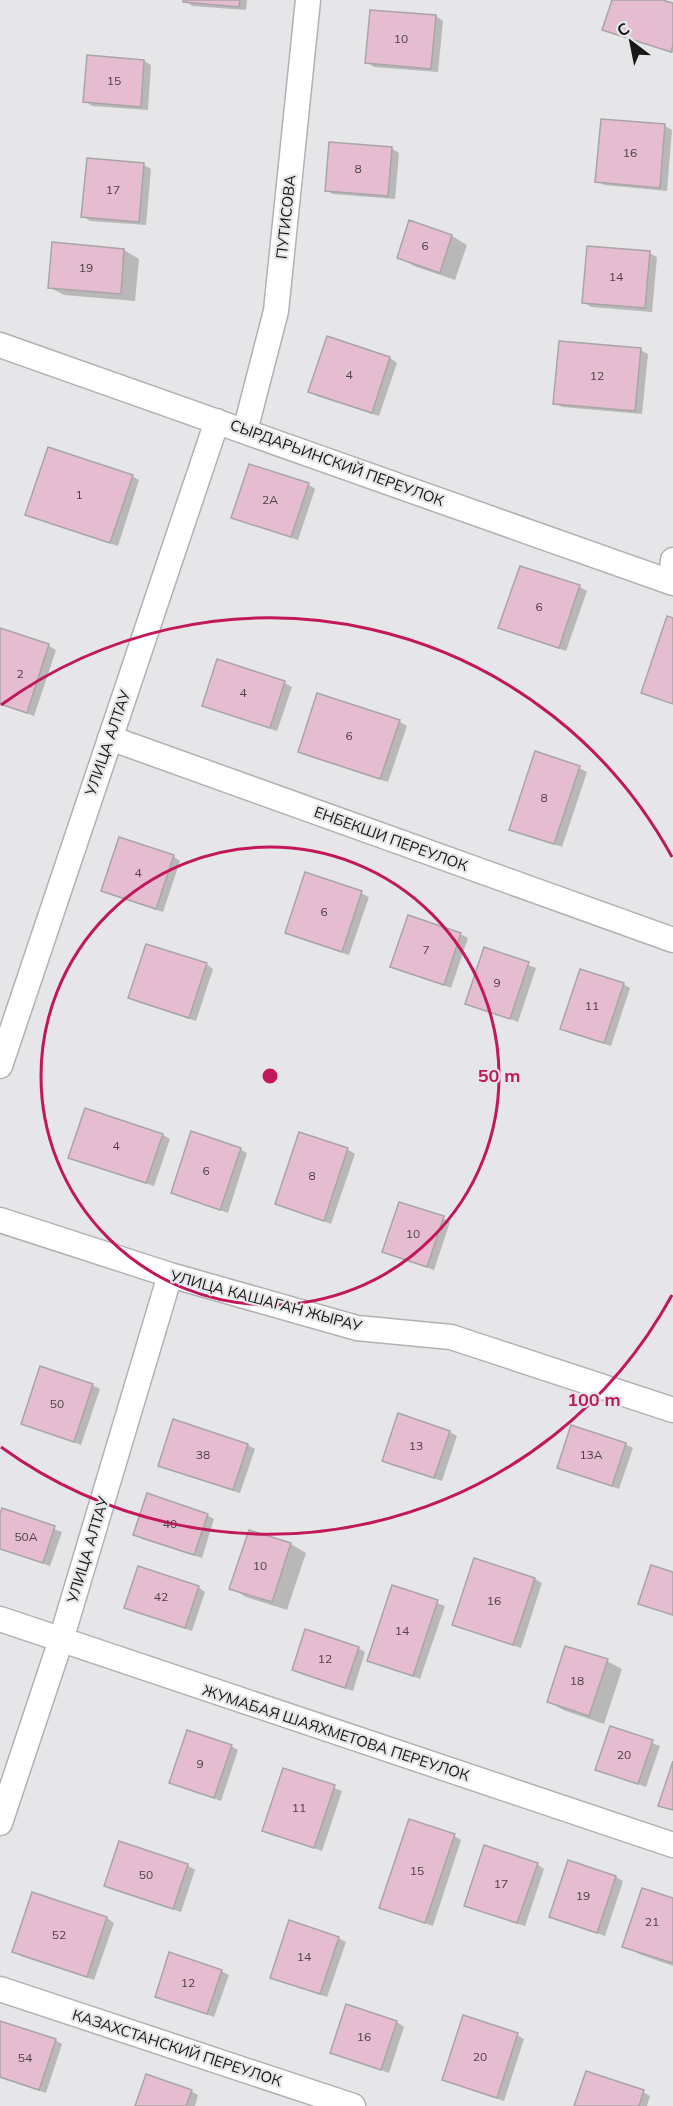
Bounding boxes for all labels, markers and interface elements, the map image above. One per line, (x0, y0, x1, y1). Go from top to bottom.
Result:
north arrow (601, 12, 661, 72)
text: С (613, 18, 633, 41)
house number: 10 (394, 31, 408, 46)
house number: 15 (107, 73, 121, 88)
house number: 16 (623, 145, 637, 160)
house number: 8 (354, 161, 362, 176)
street label: ПУТИСОВА (272, 174, 299, 260)
house number: 17 (106, 182, 120, 197)
house number: 6 (421, 238, 429, 253)
house number: 19 (79, 260, 93, 275)
house number: 14 (609, 269, 623, 284)
house number: 4 (345, 367, 353, 382)
house number: 12 (590, 368, 604, 383)
street label: СЫРДАРЬИНСКИЙ ПЕРЕУЛОК (228, 415, 447, 510)
house number: 1 (75, 487, 83, 502)
house number: 2А (262, 492, 278, 507)
house number: 6 (535, 599, 543, 614)
house number: 2 (16, 666, 24, 681)
house number: 4 (239, 685, 247, 700)
street label: УЛИЦА АЛТАУ (80, 688, 134, 799)
house number: 6 (345, 728, 353, 743)
house number: 8 (540, 790, 548, 805)
street label: ЕНБЕКШИ ПЕРЕУЛОК (312, 802, 471, 875)
house number: 4 (134, 865, 142, 880)
house number: 6 (320, 904, 328, 919)
house number: 7 (422, 942, 430, 957)
house number: 9 (493, 975, 501, 990)
house number: 11 (585, 998, 599, 1013)
text: 50 m (478, 1064, 520, 1087)
centre of rings (260, 1066, 280, 1086)
house number: 4 (112, 1138, 120, 1153)
house number: 6 (202, 1163, 210, 1178)
house number: 8 (308, 1168, 316, 1183)
house number: 10 (406, 1226, 420, 1241)
street label: УЛИЦА КАШАГАН ЖЫРАУ (167, 1265, 364, 1335)
text: 100 m (567, 1388, 621, 1411)
house number: 50 (50, 1396, 64, 1411)
house number: 13 (409, 1438, 423, 1453)
house number: 38 (196, 1447, 210, 1462)
house number: 13А (579, 1447, 603, 1462)
street label: УЛИЦА АЛТАУ (62, 1494, 113, 1606)
house number: 40 (163, 1516, 177, 1531)
house number: 50А (14, 1529, 38, 1544)
house number: 10 (253, 1558, 267, 1573)
house number: 42 (154, 1589, 168, 1604)
house number: 16 (487, 1593, 501, 1608)
house number: 14 (395, 1623, 409, 1638)
house number: 12 (318, 1651, 332, 1666)
house number: 18 (570, 1673, 584, 1688)
street label: ЖУМАБАЯ ШАЯХМЕТОВА ПЕРЕУЛОК (200, 1680, 472, 1785)
house number: 20 (617, 1747, 631, 1762)
house number: 9 (196, 1756, 204, 1771)
house number: 11 (292, 1800, 306, 1815)
house number: 15 (410, 1863, 424, 1878)
house number: 50 (139, 1867, 153, 1882)
house number: 17 (494, 1876, 508, 1891)
house number: 19 (576, 1888, 590, 1903)
house number: 21 (645, 1914, 659, 1929)
house number: 52 (52, 1927, 66, 1942)
house number: 14 (297, 1949, 311, 1964)
house number: 12 (181, 1975, 195, 1990)
street label: КАЗАХСТАНСКИЙ ПЕРЕУЛОК (70, 2005, 284, 2090)
house number: 16 (357, 2029, 371, 2044)
house number: 20 (473, 2049, 487, 2064)
house number: 54 (18, 2050, 32, 2065)

